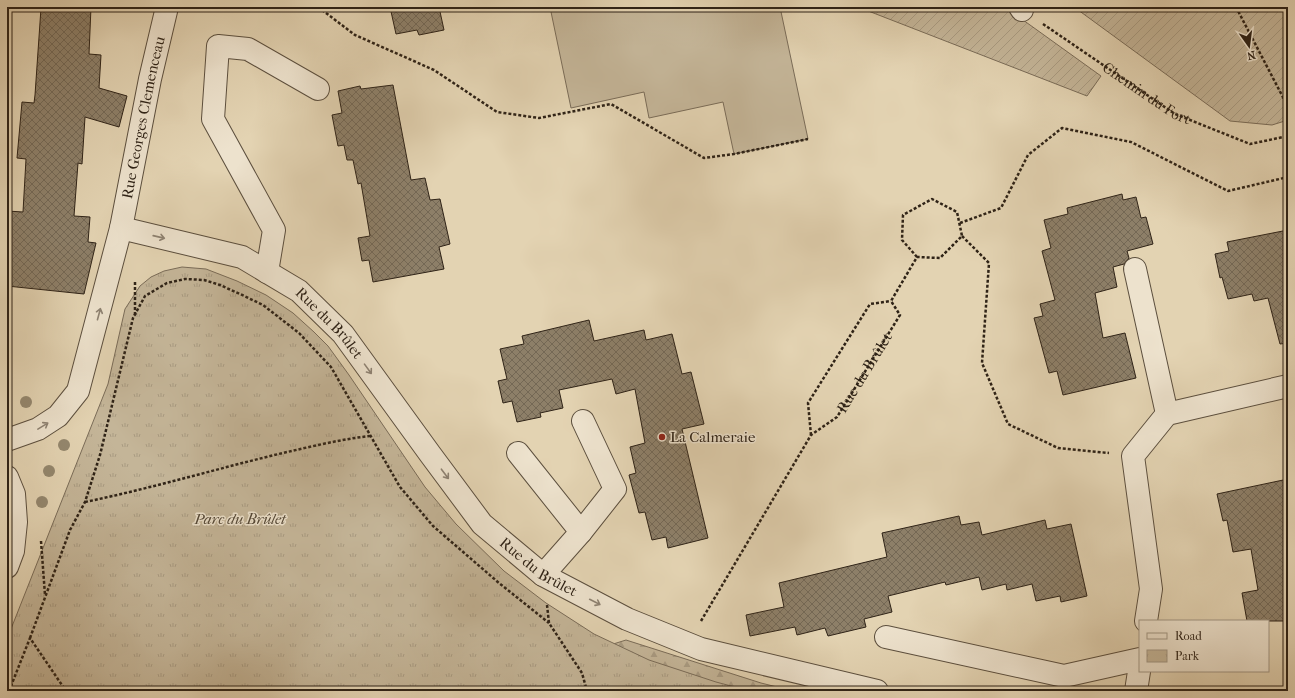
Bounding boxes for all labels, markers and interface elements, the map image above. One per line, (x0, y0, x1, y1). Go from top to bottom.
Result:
north arrow (1229, 26, 1269, 66)
street label: Rue Georges Clemenceau (118, 34, 169, 200)
text: N (1245, 48, 1257, 63)
street label: Chemin du Fort (1099, 58, 1194, 129)
one-way arrow (153, 234, 166, 242)
street label: Rue du Brûlet (292, 284, 367, 363)
one-way arrow (95, 307, 103, 320)
street label: Rue du Brûlet (833, 328, 896, 416)
one-way arrow (364, 363, 373, 374)
one-way arrow (37, 421, 49, 429)
place label: La Calmeraie (670, 428, 756, 446)
marker: La Calmeraie (657, 432, 667, 442)
one-way arrow (440, 469, 449, 480)
park label: Parc du Brûlet (193, 510, 287, 528)
street label: Rue du Brûlet (496, 534, 581, 601)
one-way arrow (588, 599, 600, 606)
legend (1139, 620, 1269, 672)
text: Road (1175, 629, 1202, 643)
text: Park (1175, 649, 1200, 663)

